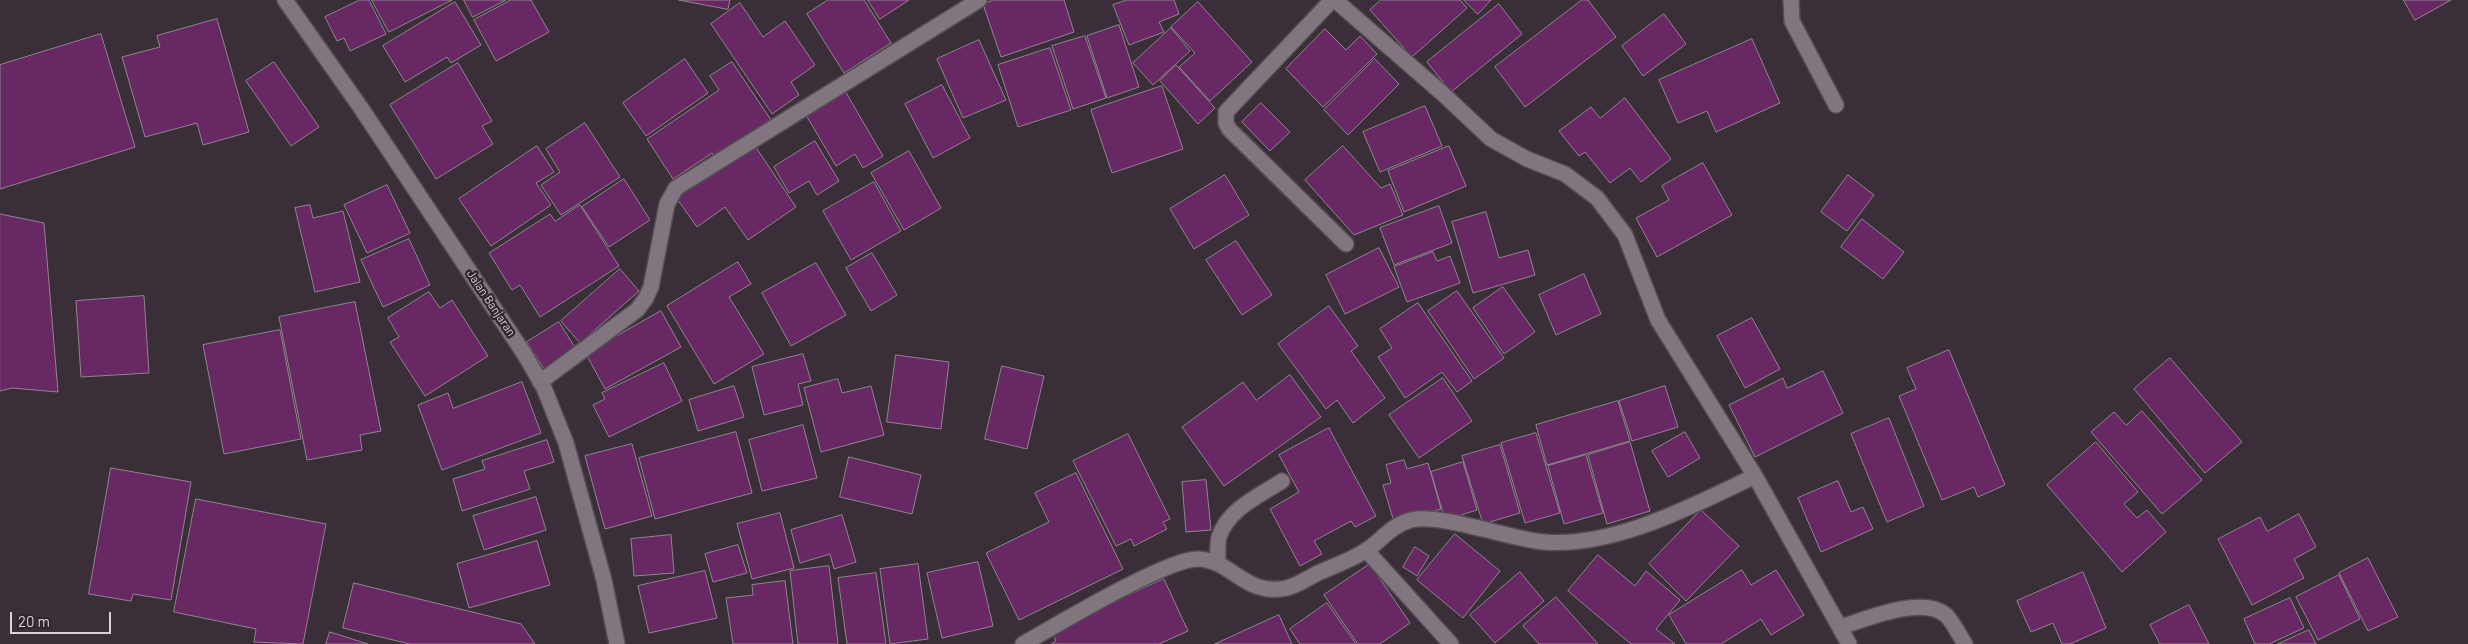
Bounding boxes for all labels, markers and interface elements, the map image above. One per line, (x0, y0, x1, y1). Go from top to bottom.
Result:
street label: Jalan Banjaran (464, 267, 518, 339)
scale bar (12, 602, 114, 634)
text: 20 m (18, 612, 50, 630)

